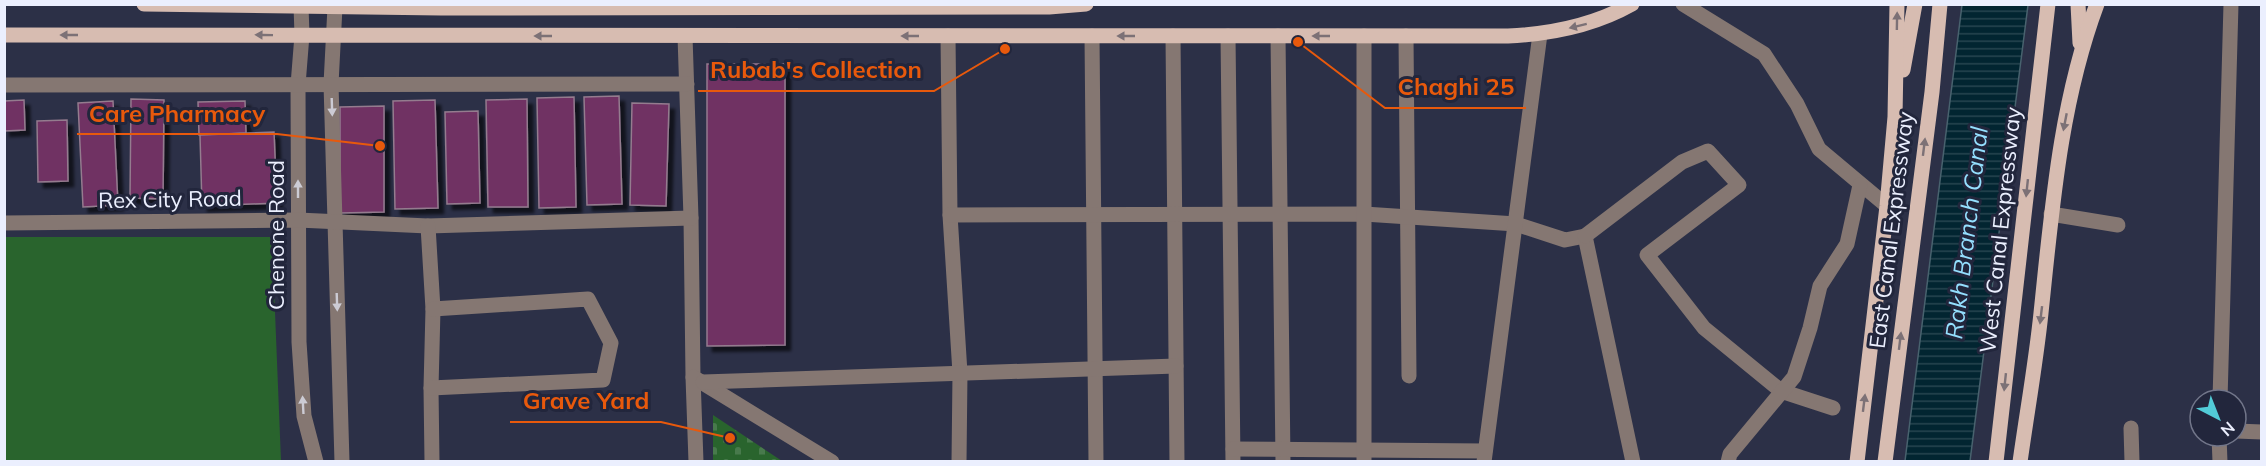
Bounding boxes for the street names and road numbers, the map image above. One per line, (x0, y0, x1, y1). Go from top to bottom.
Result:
street label: West Canal Expressway (1973, 105, 2027, 354)
street label: East Canal Expressway (1863, 110, 1919, 350)
street label: Chenone Road (262, 160, 290, 310)
street label: Rex City Road (98, 184, 242, 214)

